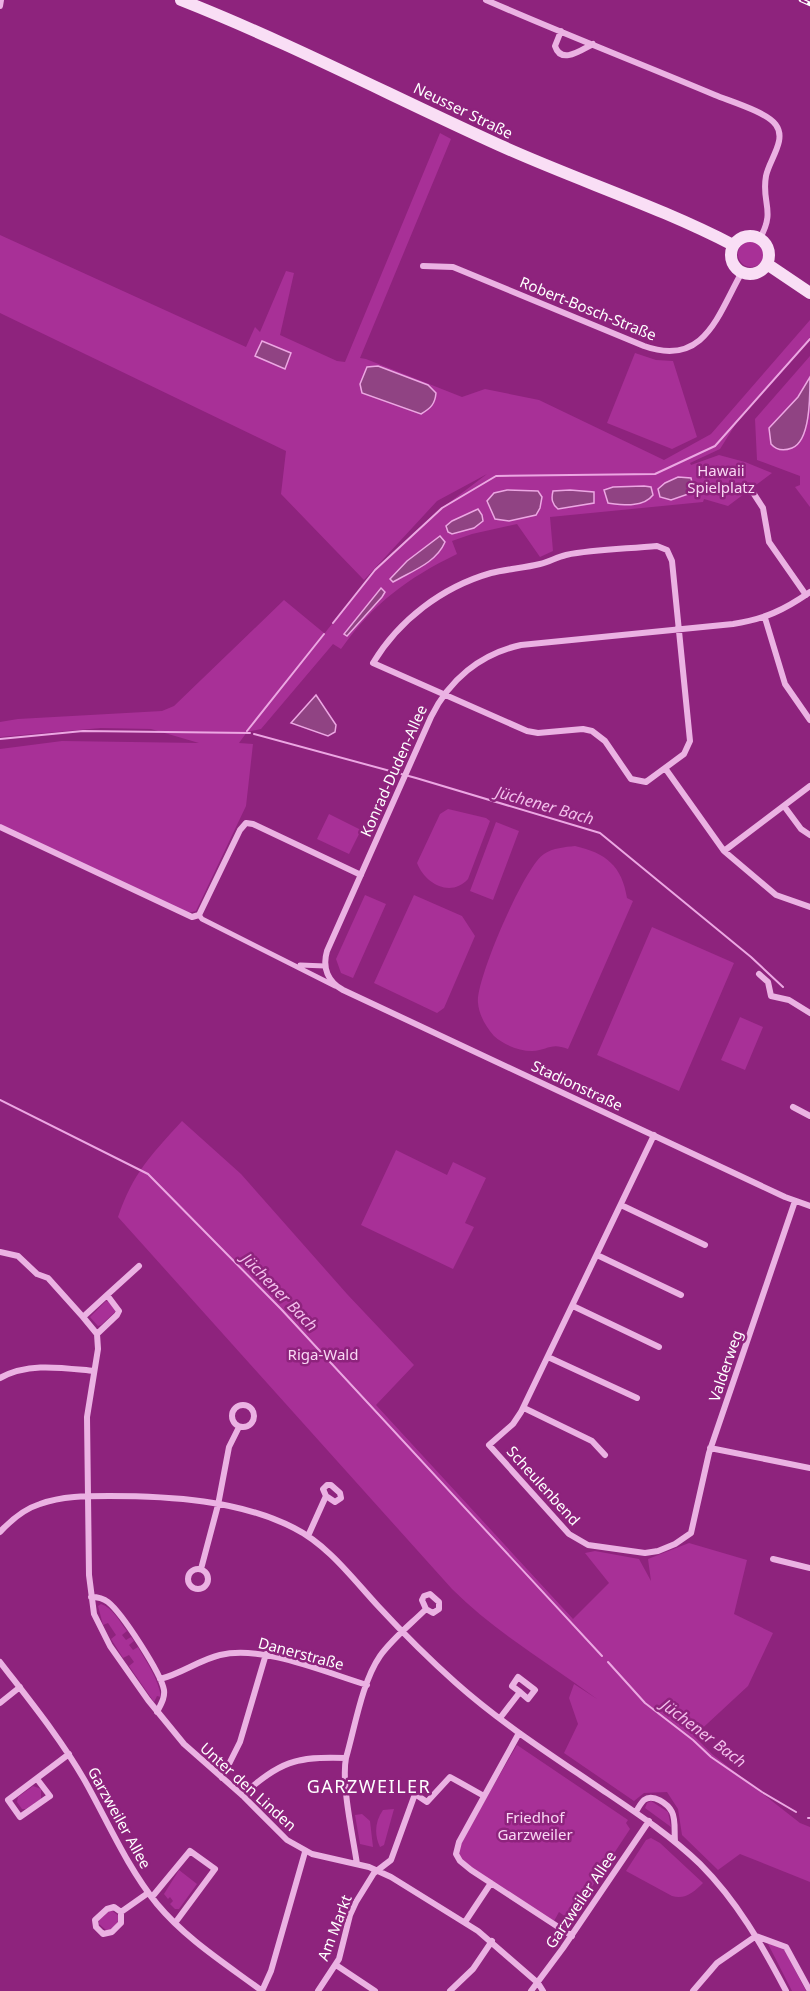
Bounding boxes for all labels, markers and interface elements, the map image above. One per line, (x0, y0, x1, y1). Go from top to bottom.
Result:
street label: Neusser Straße (411, 77, 516, 143)
street label: Robert-Bosch-Straße (517, 272, 660, 345)
park label: Hawaii Spielplatz (687, 460, 755, 497)
street label: Konrad-Duden-Allee (355, 702, 431, 840)
water label: Jüchener Bach (490, 780, 597, 830)
street label: Stadionstraße (529, 1055, 626, 1115)
water label: Jüchener Bach (235, 1246, 323, 1336)
street label: Valderweg (703, 1327, 747, 1404)
park label: Riga-Wald (288, 1344, 358, 1364)
street label: Scheulenbend (503, 1441, 585, 1529)
street label: Danerstraße (256, 1632, 346, 1674)
water label: Jüchener Bach (655, 1692, 751, 1772)
street label: Unter den Linden (196, 1738, 301, 1835)
street label: Garzweiler Allee (84, 1763, 156, 1872)
district label: GARZWEILER (307, 1774, 431, 1798)
park label: Friedhof Garzweiler (497, 1807, 573, 1844)
street label: Garzweiler Allee (540, 1847, 620, 1952)
street label: Am Markt (312, 1891, 356, 1964)

